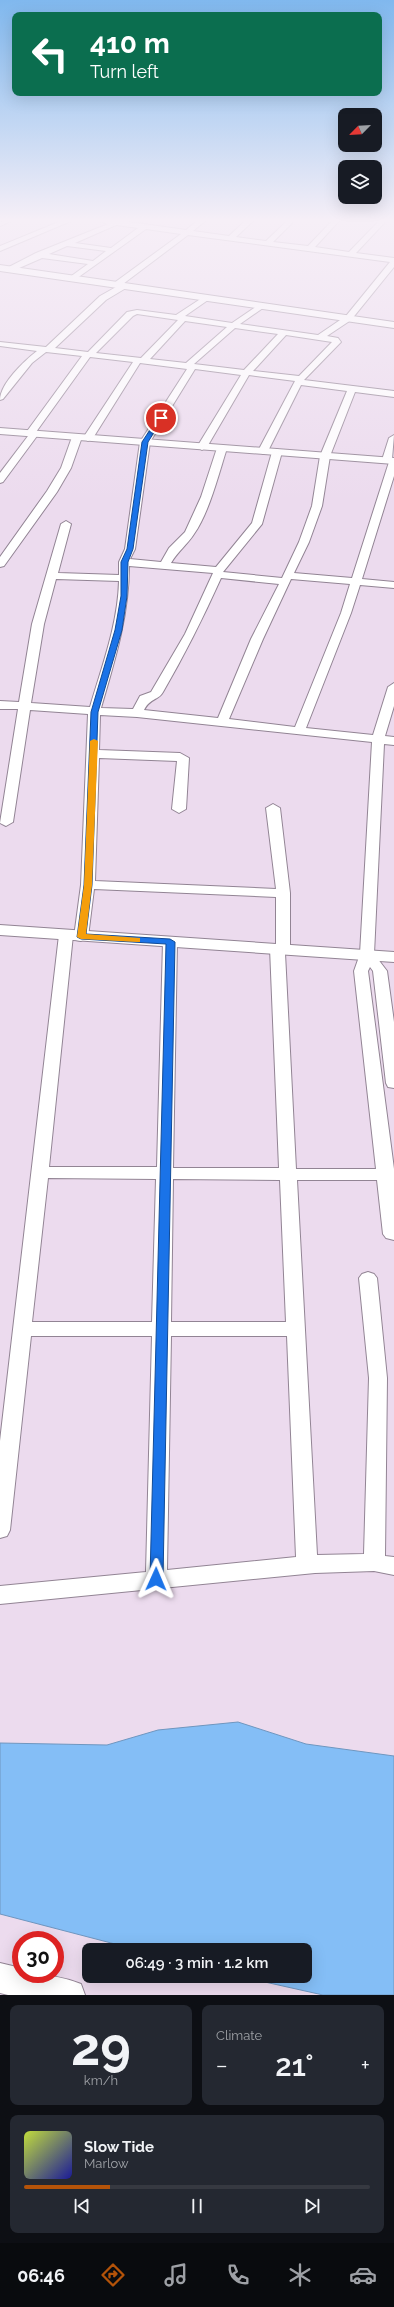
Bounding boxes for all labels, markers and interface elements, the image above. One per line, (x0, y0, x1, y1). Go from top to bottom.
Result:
text: 410 m (90, 27, 170, 60)
icon: left (24, 28, 76, 80)
text: Turn left (90, 61, 159, 82)
north arrow (338, 108, 382, 152)
map controls (338, 108, 382, 204)
button: layers (338, 160, 382, 204)
pin (144, 401, 178, 435)
icon: arrive (150, 407, 172, 429)
position arrow (135, 1558, 177, 1600)
speed limit sign: 30 (12, 1931, 64, 1983)
text: 06:49 · 3 min · 1.2 km (126, 1954, 268, 1972)
text: 29 (71, 2016, 131, 2077)
text: Climate (216, 2028, 262, 2043)
text: 21° (275, 2048, 314, 2083)
text: − (216, 2052, 228, 2078)
text: + (361, 2052, 370, 2078)
text: km/h (84, 2073, 118, 2088)
text: Slow Tide (84, 2138, 154, 2156)
text: Marlow (84, 2156, 129, 2171)
icon: previous (71, 2195, 93, 2217)
icon: pause (186, 2195, 208, 2217)
icon: next (301, 2195, 323, 2217)
icon: directions (99, 2261, 127, 2289)
icon: music (162, 2261, 190, 2289)
icon: phone (224, 2261, 252, 2289)
icon: climate (286, 2261, 314, 2289)
icon: car (349, 2261, 377, 2289)
text: 06:46 (17, 2265, 65, 2286)

